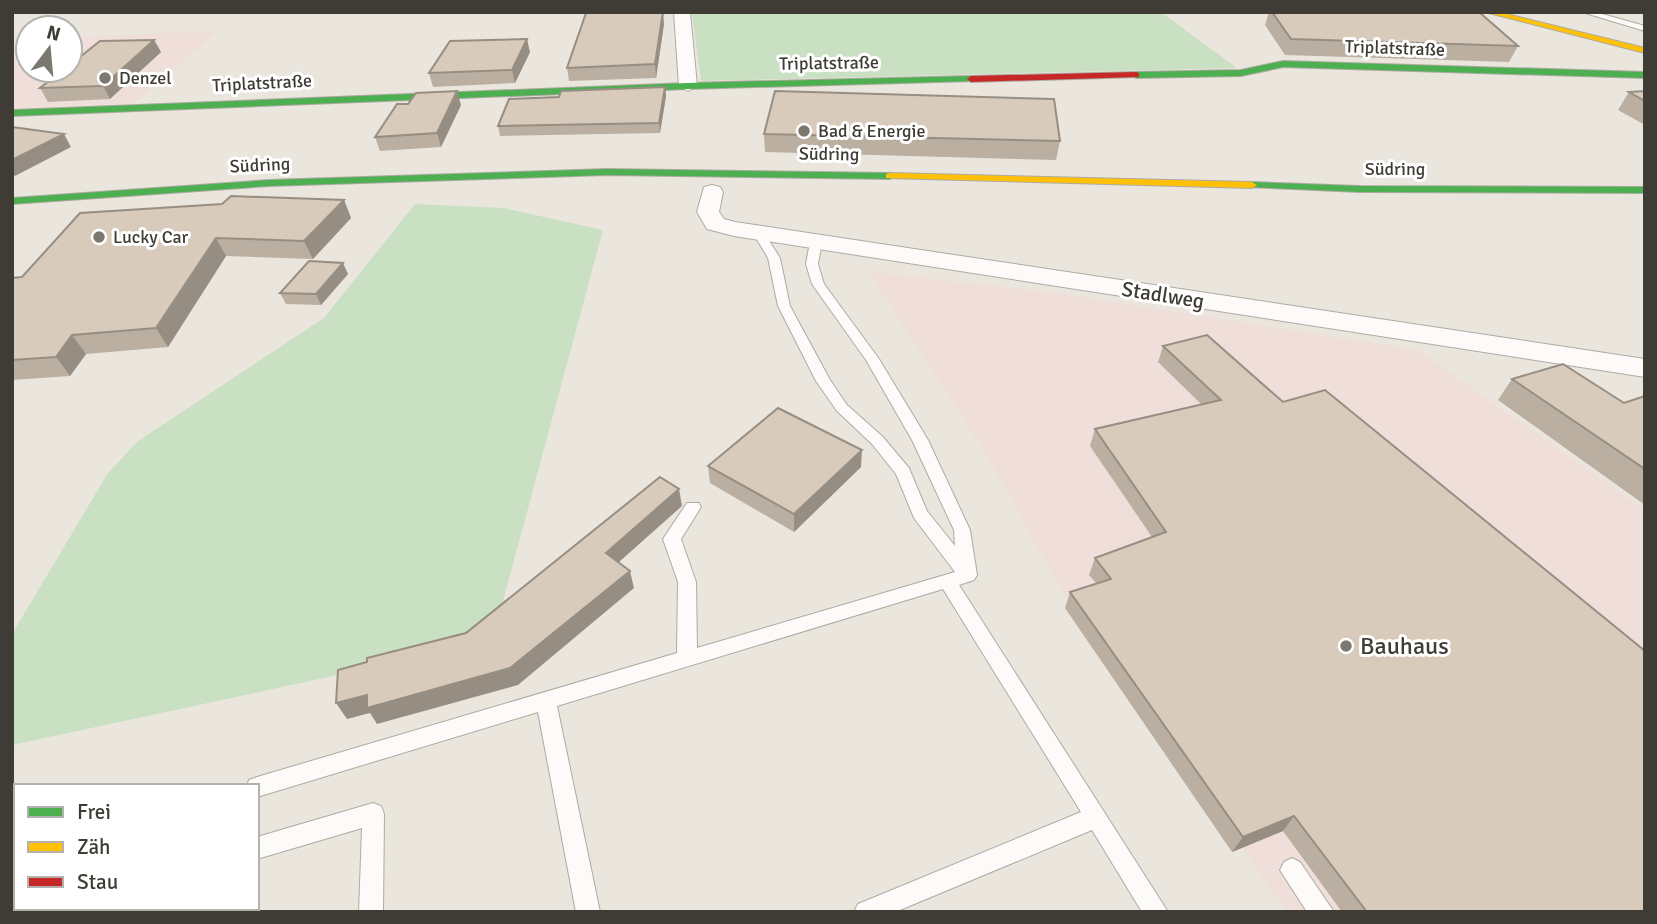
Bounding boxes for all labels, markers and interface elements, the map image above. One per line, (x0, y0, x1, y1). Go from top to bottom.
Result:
north arrow (14, 14, 84, 84)
text: N (44, 20, 63, 47)
street label: Triplatstraße (1345, 35, 1445, 61)
street label: Triplatstraße (779, 51, 879, 75)
place label: Denzel (119, 67, 172, 89)
street label: Triplatstraße (212, 69, 312, 97)
marker: Denzel (97, 70, 113, 86)
place label: Bad & Energie (818, 120, 925, 142)
marker: Bad & Energie (796, 123, 812, 139)
street label: Südring (799, 142, 859, 166)
street label: Südring (229, 152, 291, 178)
street label: Südring (1365, 158, 1425, 180)
place label: Lucky Car (113, 226, 189, 248)
marker: Lucky Car (91, 229, 107, 245)
street label: Stadlweg (1120, 276, 1206, 314)
place label: Bauhaus (1360, 631, 1449, 661)
marker: Bauhaus (1338, 638, 1354, 654)
legend (14, 784, 259, 910)
text: Frei (77, 799, 111, 825)
text: Zäh (77, 834, 111, 860)
text: Stau (77, 869, 118, 895)

